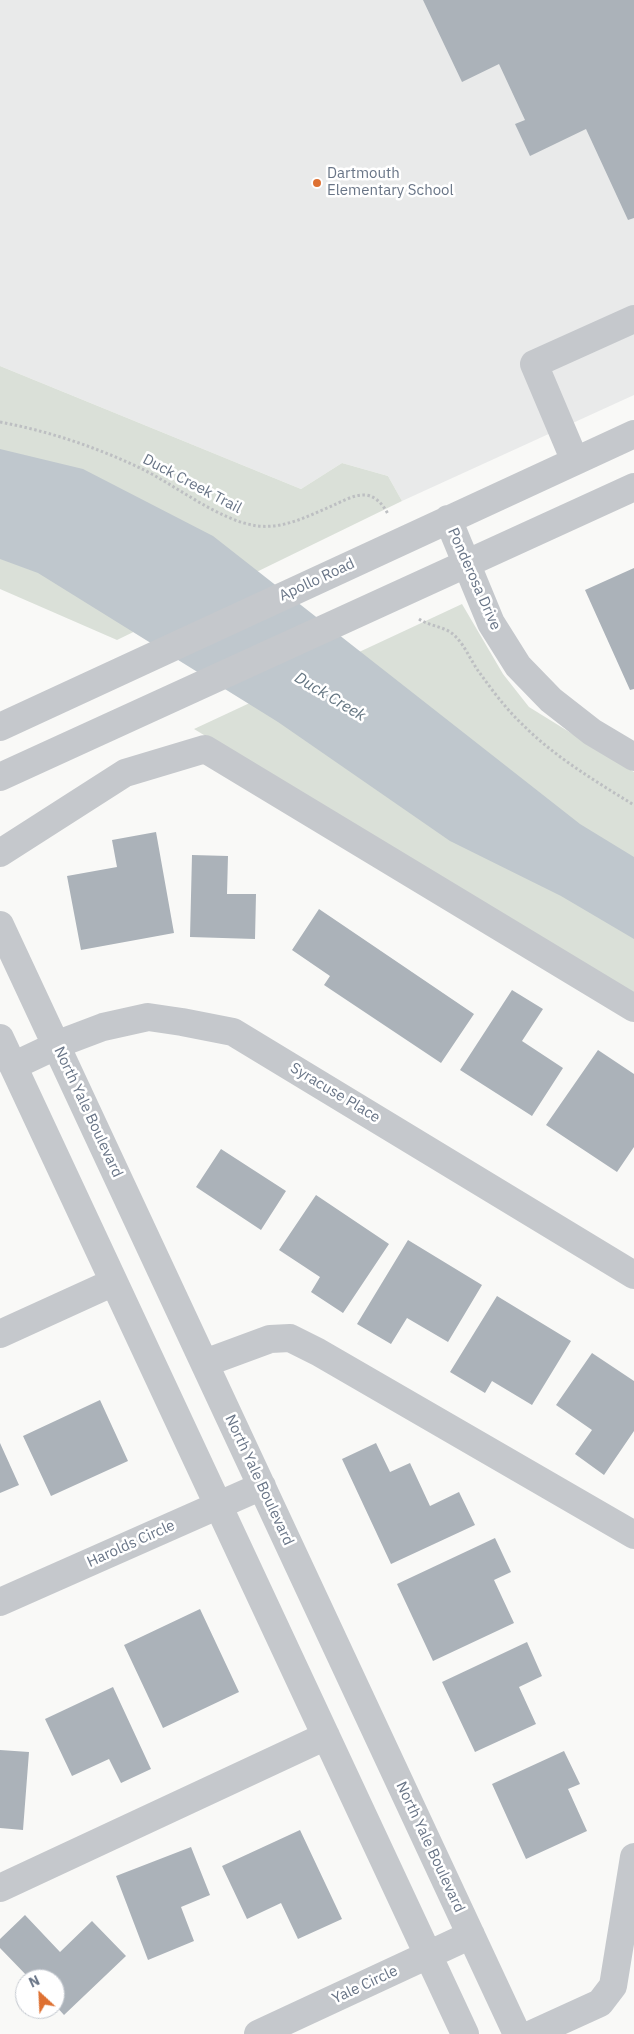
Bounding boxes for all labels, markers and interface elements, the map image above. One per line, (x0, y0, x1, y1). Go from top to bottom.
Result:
place label: Dartmouth Elementary School (327, 165, 454, 200)
marker: Dartmouth Elementary School (311, 177, 323, 189)
street label: Duck Creek Trail (139, 450, 245, 518)
street label: Ponderosa Drive (443, 525, 505, 633)
street label: Apollo Road (276, 555, 358, 605)
water label: Duck Creek (291, 668, 369, 726)
street label: North Yale Boulevard (50, 1044, 126, 1180)
street label: Syracuse Place (287, 1059, 383, 1127)
street label: North Yale Boulevard (221, 1412, 297, 1548)
street label: Harolds Circle (84, 1517, 178, 1571)
street label: North Yale Boulevard (392, 1779, 468, 1915)
street label: Yale Circle (329, 1962, 401, 2008)
north arrow (15, 1969, 65, 2019)
text: N (26, 1971, 42, 1992)

